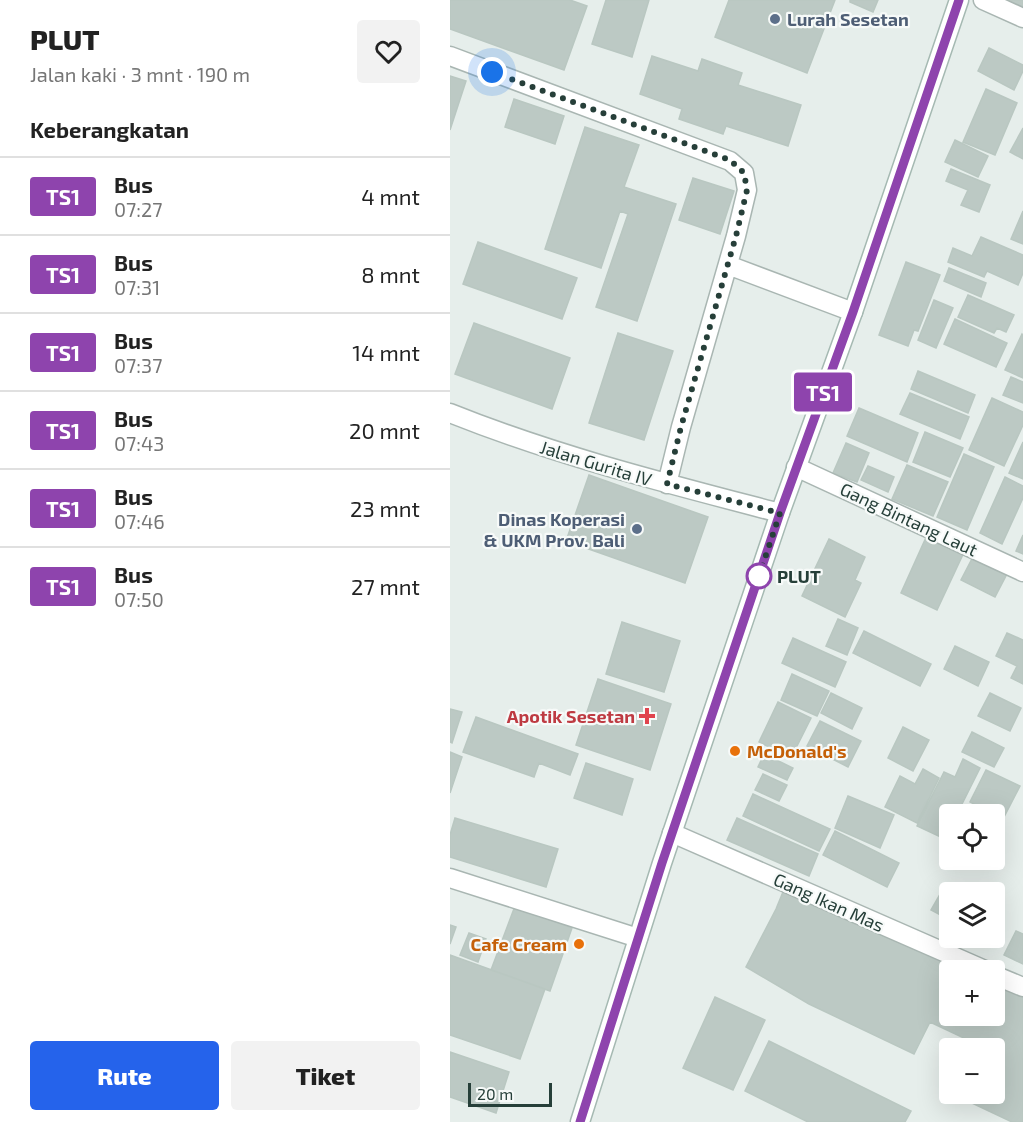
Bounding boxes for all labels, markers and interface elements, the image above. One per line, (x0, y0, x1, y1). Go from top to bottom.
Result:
place label: Lurah Sesetan (787, 8, 909, 30)
marker: Lurah Sesetan (768, 12, 782, 26)
button: heart (357, 20, 420, 83)
text: PLUT (30, 22, 99, 56)
your location (477, 57, 507, 87)
text: Jalan kaki · 3 mnt · 190 m (30, 62, 250, 86)
text: Keberangkatan (30, 116, 189, 142)
text: Bus (114, 171, 153, 197)
text: 4 mnt (361, 183, 420, 209)
text: TS1 (46, 184, 80, 209)
text: 07:27 (114, 197, 163, 221)
text: Bus (114, 249, 153, 275)
text: 8 mnt (361, 261, 420, 287)
text: TS1 (46, 262, 80, 287)
text: 07:31 (114, 275, 160, 299)
text: Bus (114, 327, 153, 353)
text: 14 mnt (352, 339, 420, 365)
text: TS1 (46, 340, 80, 365)
text: 07:37 (114, 353, 162, 377)
line badge: TS1 (788, 372, 857, 412)
text: TS1 (806, 380, 840, 405)
text: Bus (114, 405, 153, 431)
text: 20 mnt (349, 417, 420, 443)
text: TS1 (46, 418, 80, 443)
text: 07:43 (114, 431, 164, 455)
street label: Jalan Gurita IV (538, 436, 654, 490)
street label: Gang Bintang Laut (837, 477, 981, 561)
text: Bus (114, 483, 153, 509)
text: 23 mnt (350, 495, 420, 521)
text: TS1 (46, 496, 80, 521)
place label: Dinas Koperasi & UKM Prov. Bali (483, 508, 625, 551)
text: 07:46 (114, 509, 165, 533)
marker: Dinas Koperasi & UKM Prov. Bali (630, 522, 644, 536)
text: Bus (114, 561, 153, 587)
marker: PLUT (746, 563, 772, 589)
place label: PLUT (777, 565, 821, 587)
text: 27 mnt (351, 573, 420, 599)
text: TS1 (46, 574, 80, 599)
text: 07:50 (114, 587, 164, 611)
place label: Apotik Sesetan (507, 705, 635, 727)
marker: Apotik Sesetan (640, 709, 654, 723)
place label: McDonald's (747, 740, 847, 762)
marker: McDonald's (728, 744, 742, 758)
map controls (939, 804, 1005, 1104)
button: locate (939, 804, 1005, 870)
street label: Gang Ikan Mas (770, 868, 888, 936)
button: layers (939, 882, 1005, 948)
place label: Cafe Cream (471, 933, 567, 955)
marker: Cafe Cream (572, 937, 586, 951)
button: + (939, 960, 1005, 1026)
button: − (939, 1038, 1005, 1104)
button: Rute (30, 1041, 219, 1110)
button: Tiket (231, 1041, 420, 1110)
scale bar (468, 1080, 552, 1108)
text: 20 m (477, 1084, 513, 1103)

